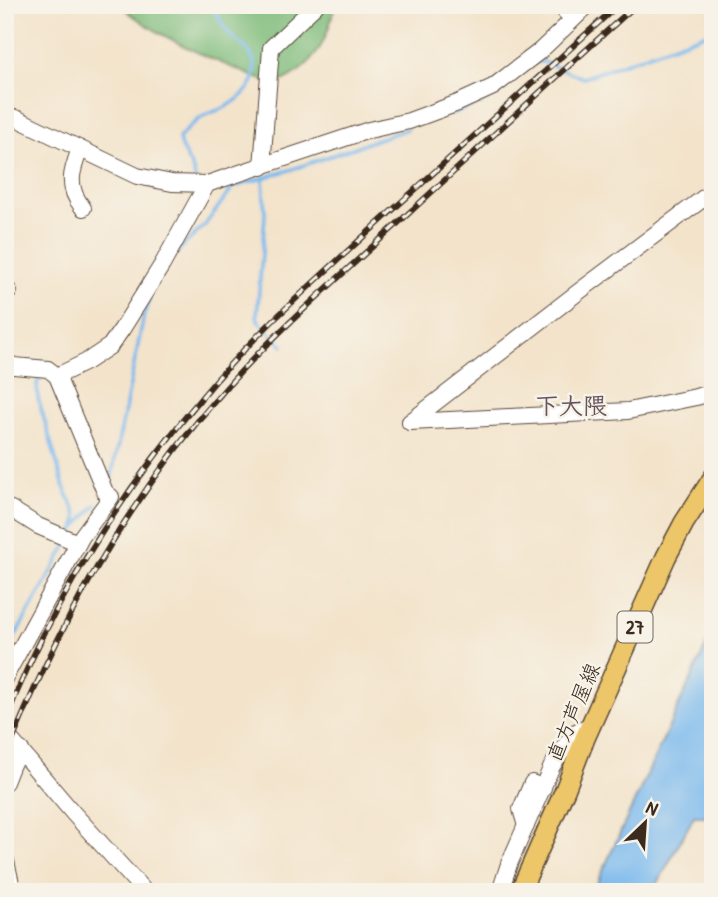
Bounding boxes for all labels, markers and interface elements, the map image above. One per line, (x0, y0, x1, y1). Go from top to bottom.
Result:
district label: 下大隈 (535, 389, 607, 421)
road number: 27 (618, 612, 652, 642)
street label: 直方芦屋線 (539, 658, 607, 766)
north arrow (610, 788, 680, 858)
text: N (642, 794, 662, 822)

